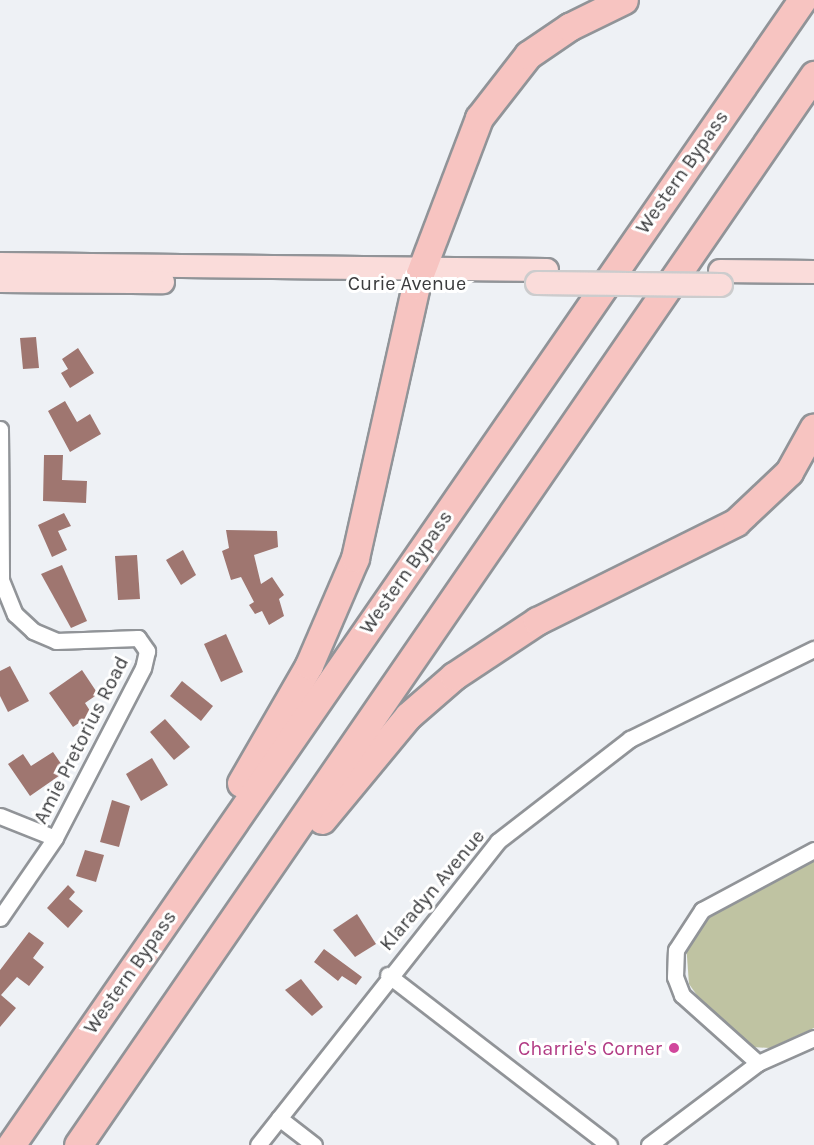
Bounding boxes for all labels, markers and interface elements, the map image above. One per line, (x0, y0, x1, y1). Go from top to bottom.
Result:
street label: Western Bypass (630, 106, 734, 238)
street label: Curie Avenue (348, 271, 466, 295)
street label: Western Bypass (354, 506, 458, 638)
street label: Amie Pretorius Road (28, 652, 134, 828)
street label: Klaradyn Avenue (374, 825, 490, 955)
street label: Western Bypass (78, 906, 182, 1038)
place label: Charrie's Corner (518, 1036, 662, 1060)
marker: Charrie's Corner (667, 1041, 681, 1055)

